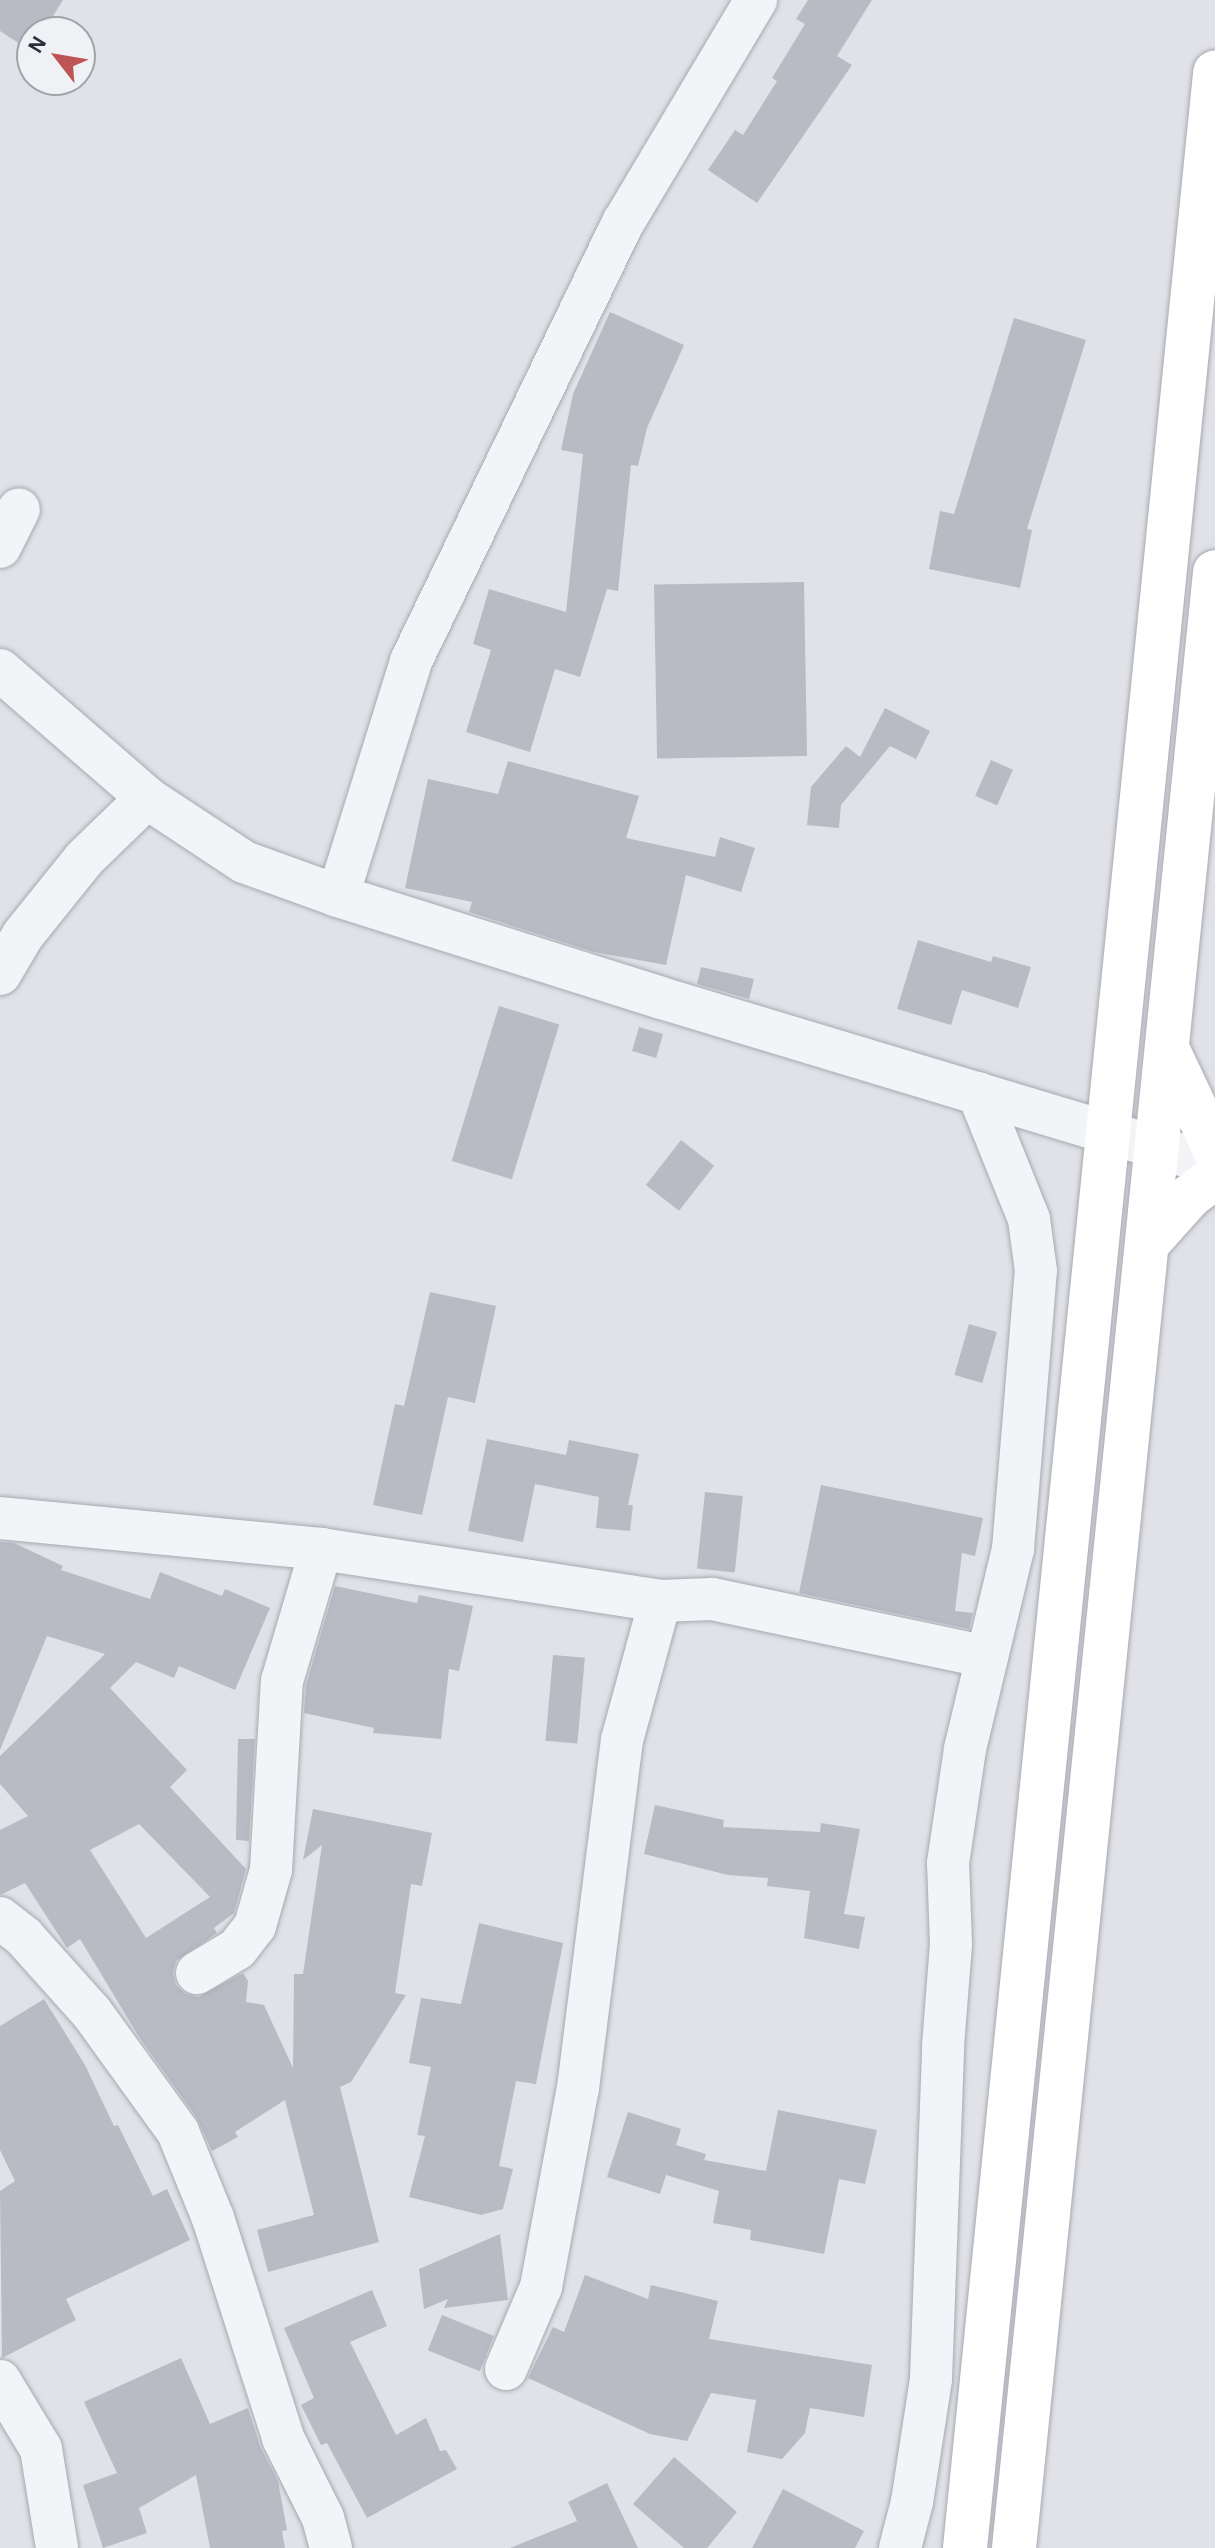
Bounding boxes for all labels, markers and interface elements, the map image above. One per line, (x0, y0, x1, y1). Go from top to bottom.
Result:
north arrow (16, 16, 96, 96)
text: N (24, 32, 51, 57)

